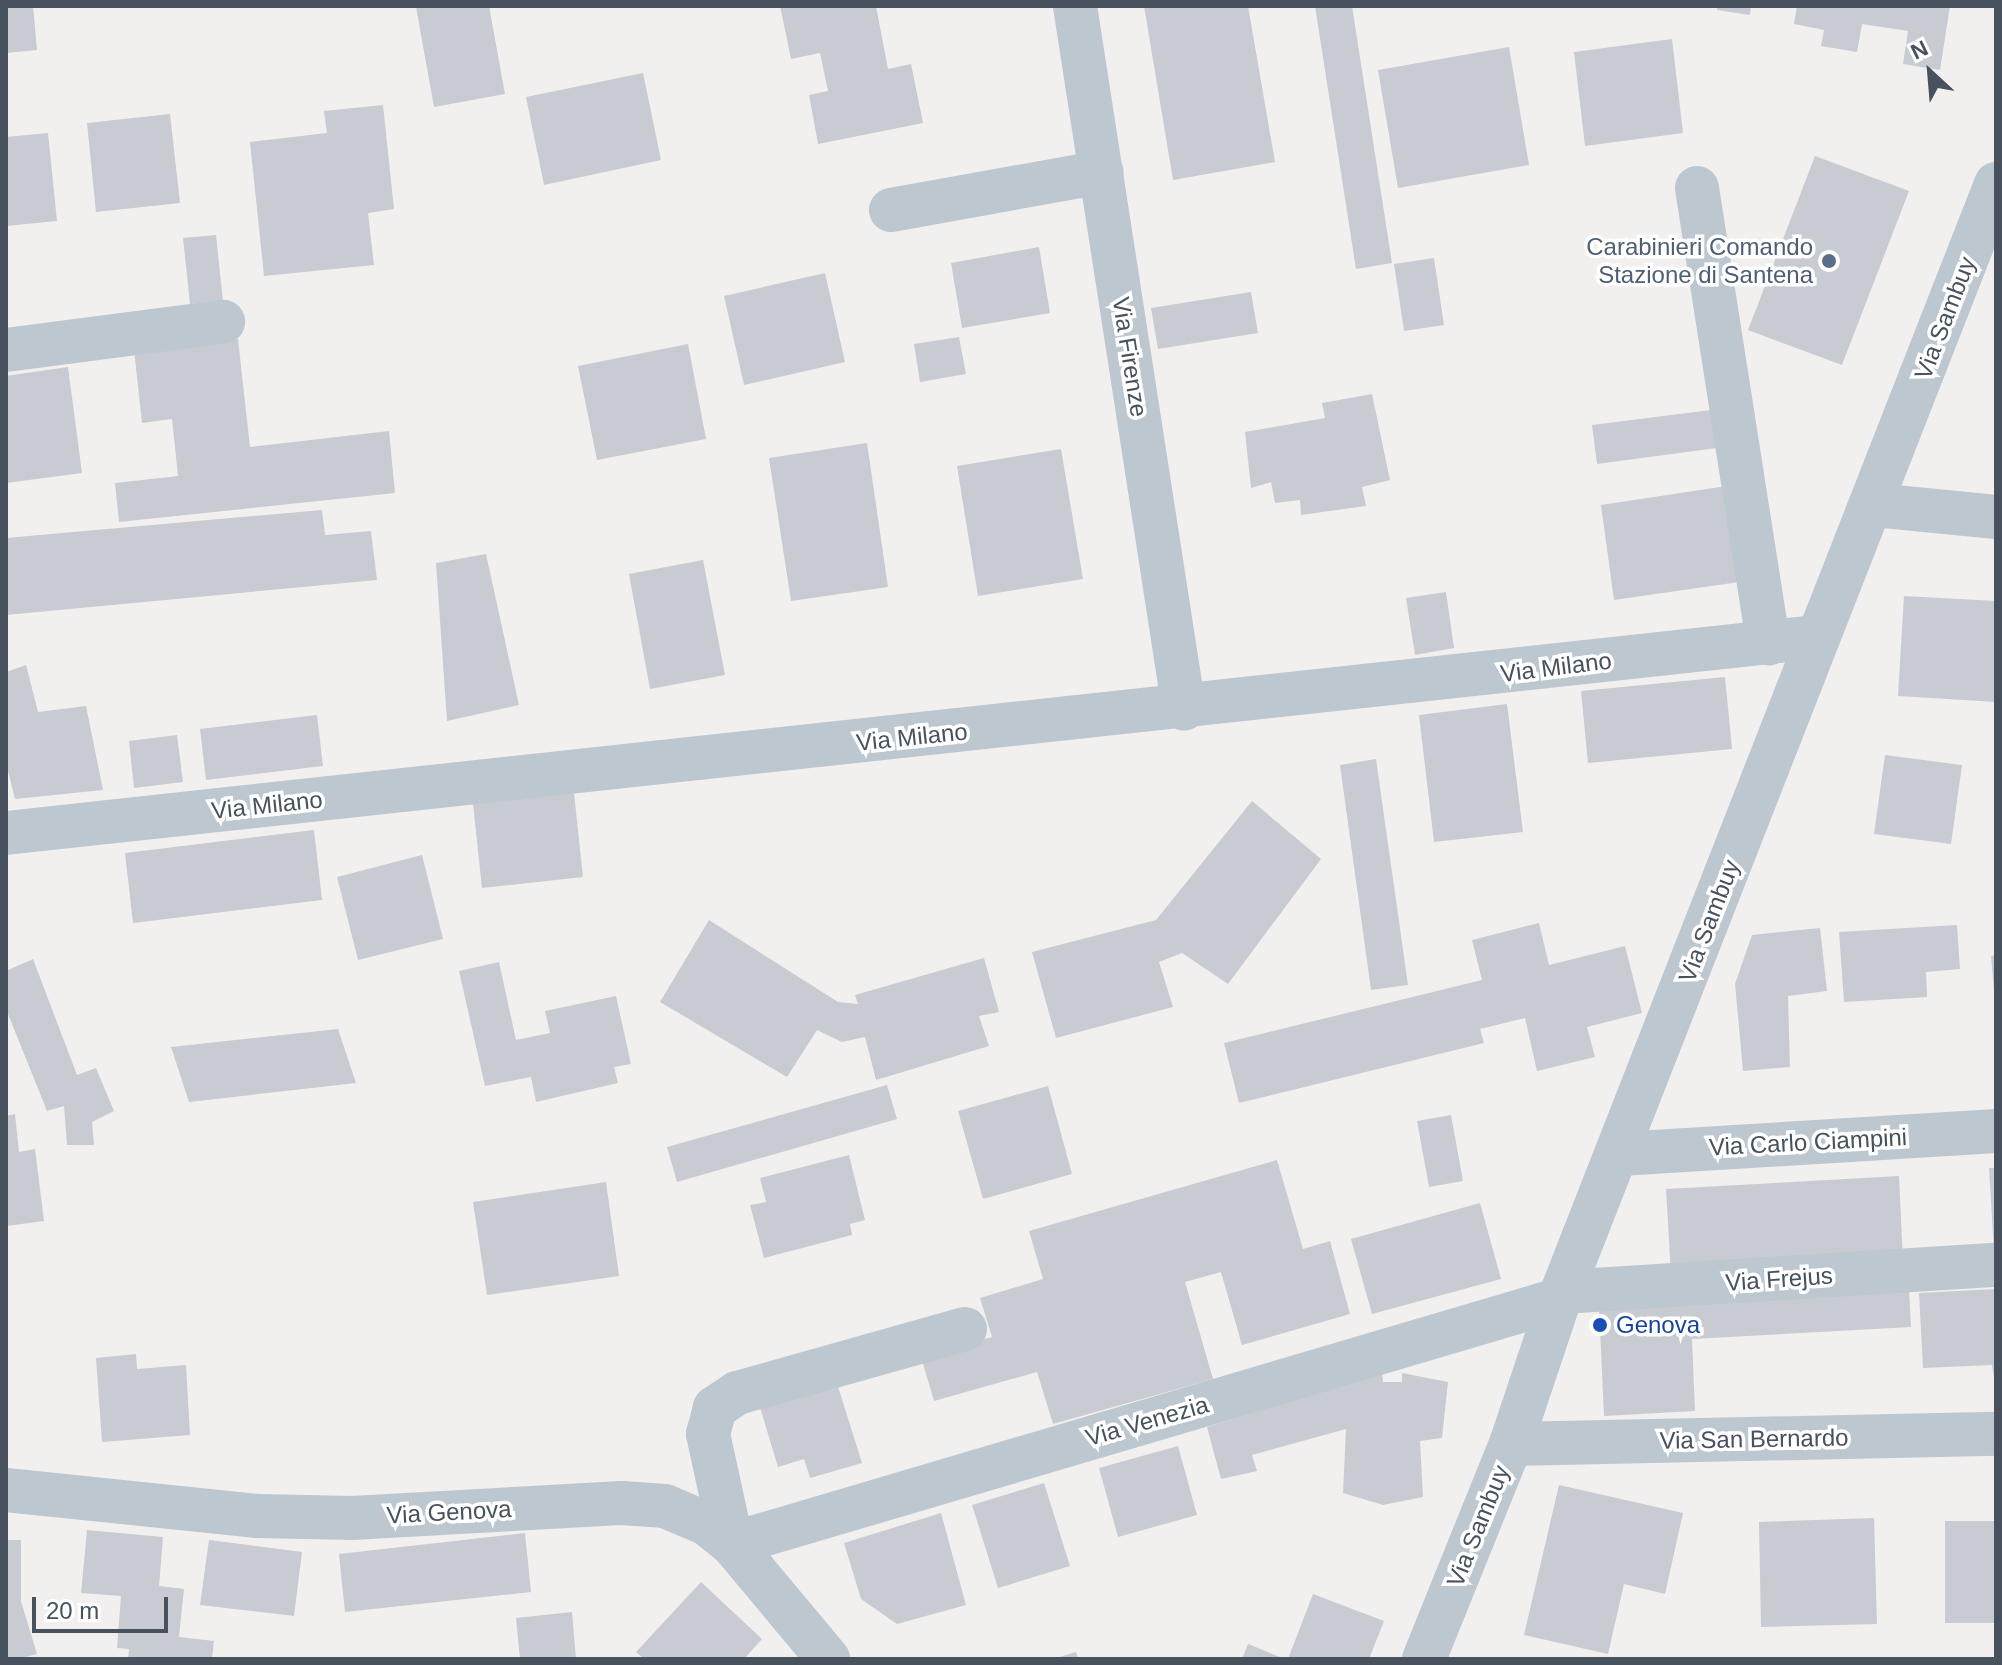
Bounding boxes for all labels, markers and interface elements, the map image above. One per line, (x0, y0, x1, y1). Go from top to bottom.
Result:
north arrow (1890, 32, 1970, 112)
text: N (1907, 35, 1932, 65)
place label: Carabinieri Comando Stazione di Santena (1586, 233, 1813, 289)
marker: Carabinieri Comando Stazione di Santena (1820, 252, 1838, 270)
street label: Via Sambuy (1908, 253, 1982, 383)
street label: Via Firenze (1106, 295, 1154, 419)
street label: Via Milano (1499, 646, 1613, 688)
street label: Via Milano (855, 717, 969, 757)
street label: Via Milano (210, 785, 324, 825)
street label: Via Sambuy (1672, 856, 1746, 986)
street label: Via Carlo Ciampini (1708, 1122, 1908, 1162)
street label: Via Frejus (1724, 1261, 1834, 1297)
place label: Genova (1616, 1311, 1700, 1339)
marker: Genova (1591, 1316, 1609, 1334)
street label: Via Venezia (1082, 1390, 1212, 1452)
street label: Via San Bernardo (1659, 1423, 1849, 1455)
street label: Via Sambuy (1440, 1461, 1516, 1591)
street label: Via Genova (386, 1494, 512, 1530)
scale bar (36, 1581, 172, 1631)
text: 20 m (46, 1597, 99, 1624)

